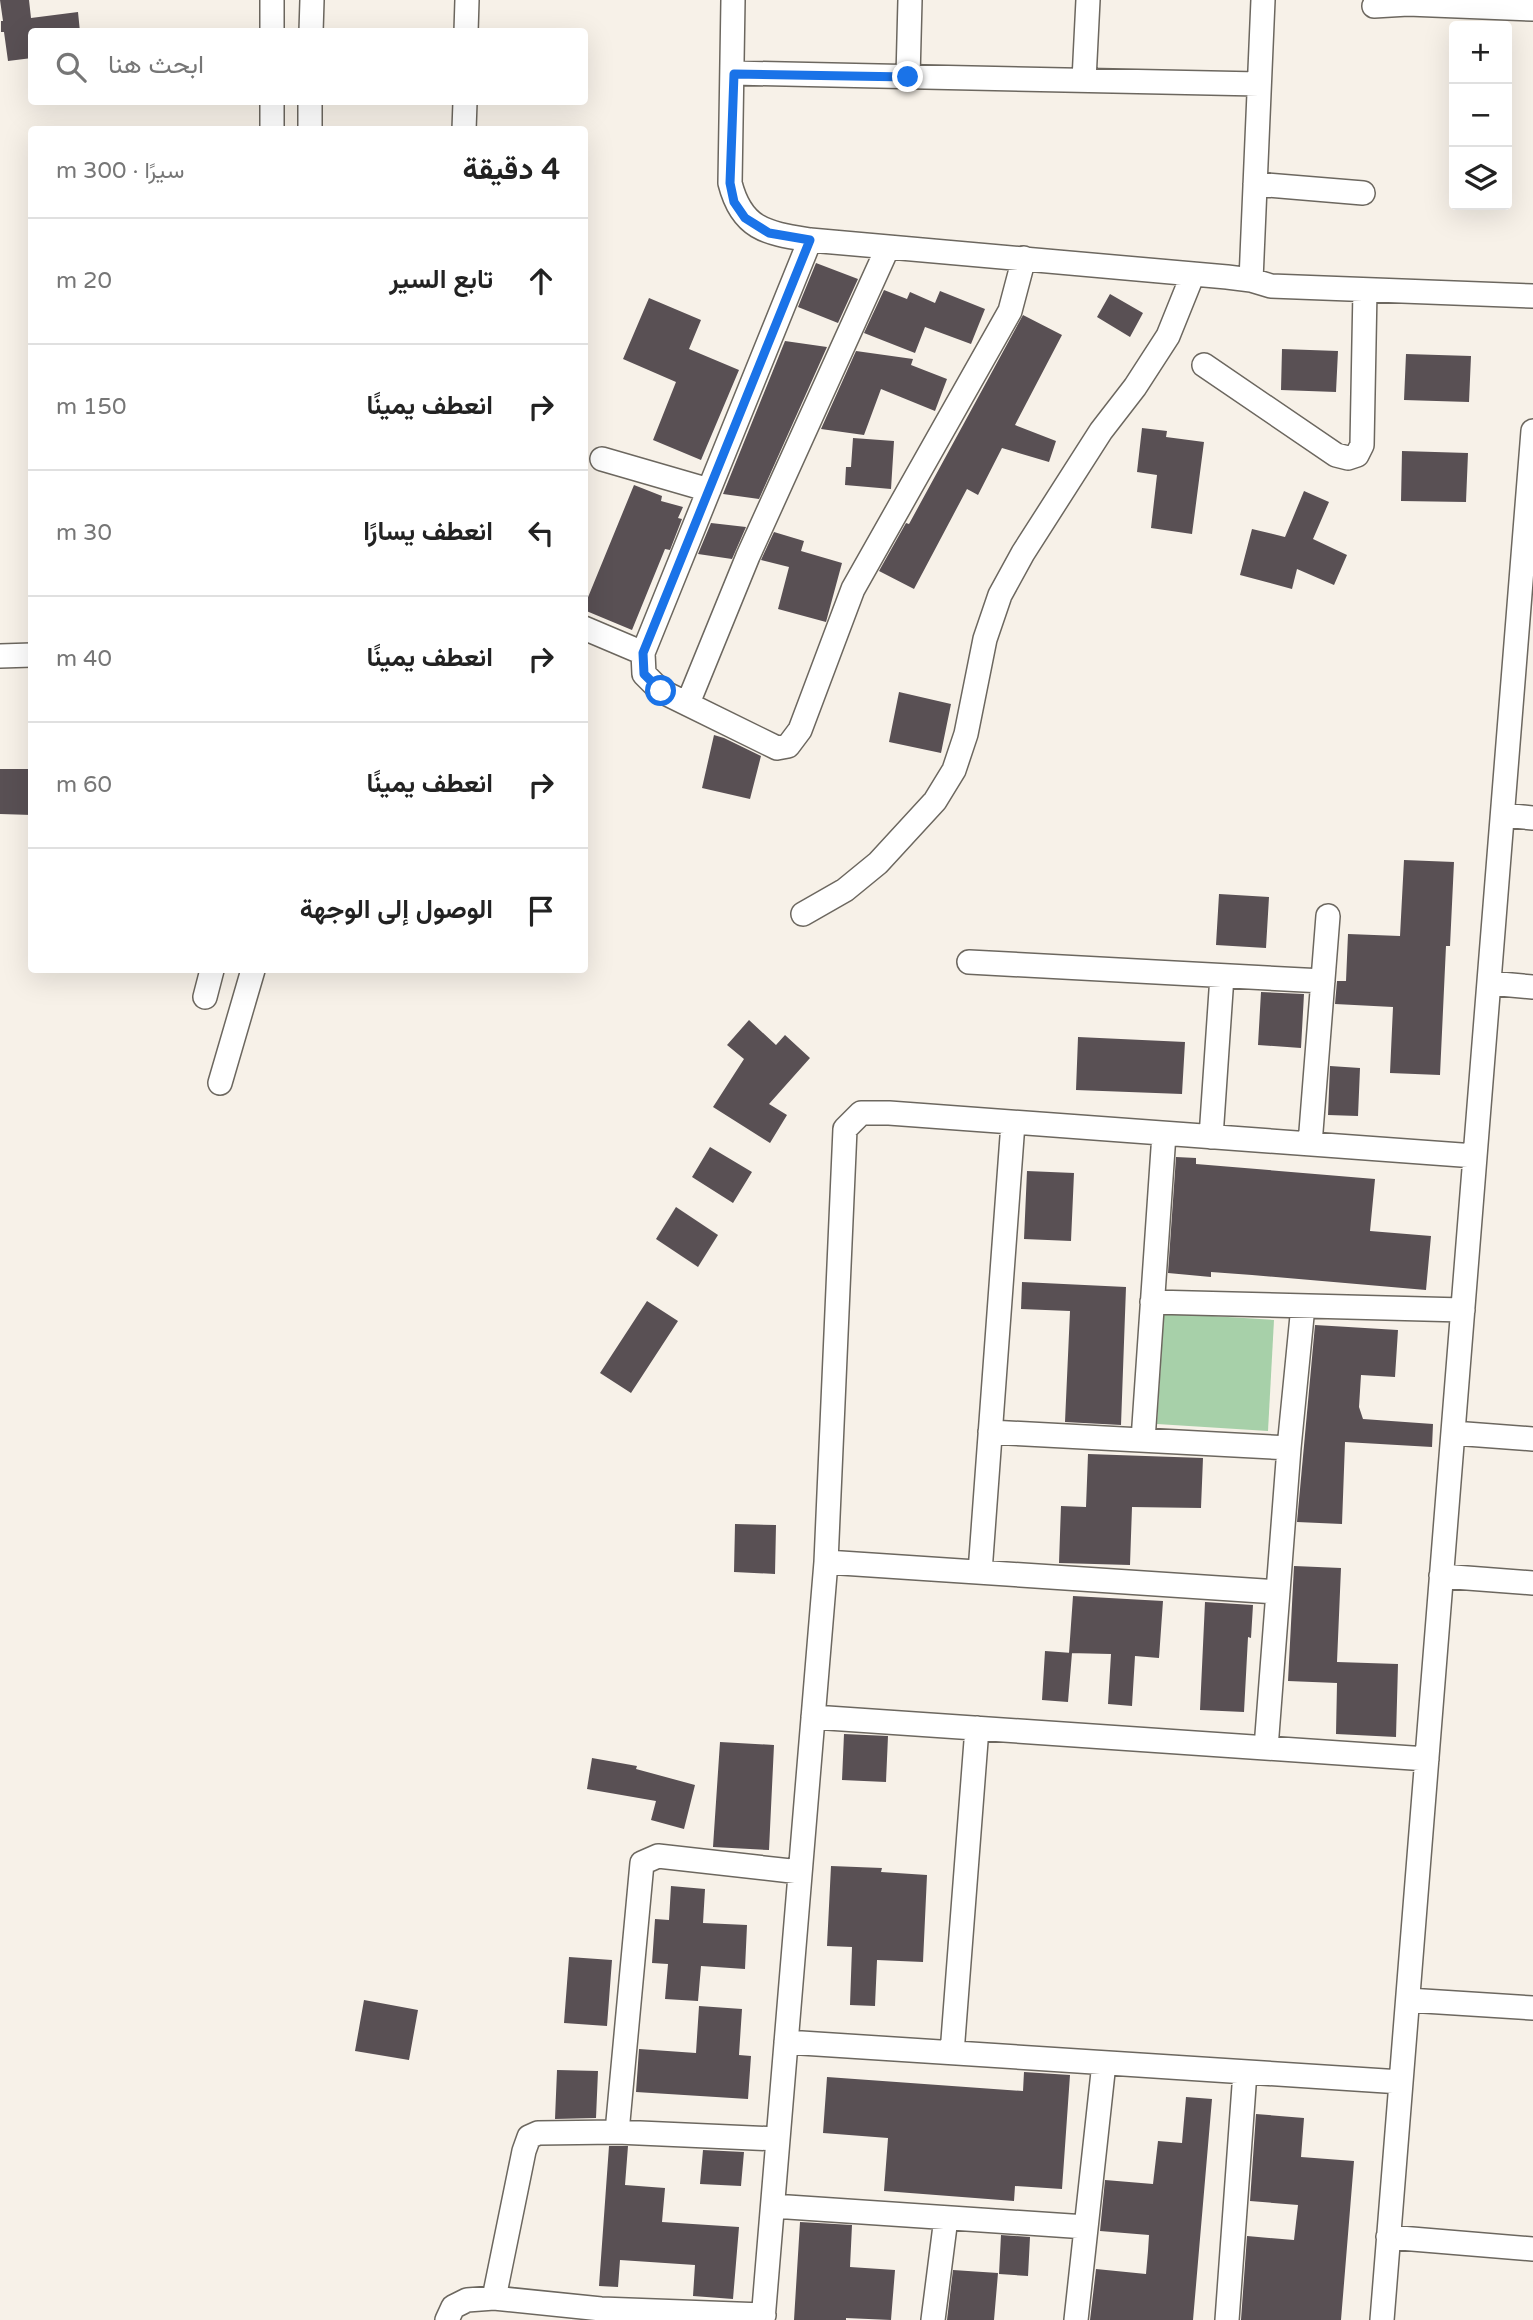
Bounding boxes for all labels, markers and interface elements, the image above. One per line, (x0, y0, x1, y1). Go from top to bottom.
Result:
map controls (1449, 21, 1512, 210)
button: + (1449, 21, 1512, 84)
search box (28, 28, 588, 105)
icon: search (52, 48, 90, 86)
text: ابحث هنا (108, 49, 204, 80)
route end (892, 61, 923, 92)
button: − (1449, 84, 1512, 147)
button: layers (1449, 147, 1512, 210)
text: 4 دقيقة (463, 151, 560, 188)
text: سيرًا · 300 m (56, 157, 184, 185)
icon: ahead (522, 262, 560, 300)
text: تابع السير (389, 264, 493, 295)
text: 20 m (56, 267, 112, 295)
icon: right (522, 388, 560, 426)
text: انعطف يمينًا (366, 390, 493, 421)
text: 150 m (56, 393, 126, 421)
icon: left (522, 514, 560, 552)
text: انعطف يسارًا (363, 516, 493, 547)
text: 30 m (56, 519, 112, 547)
icon: right (522, 640, 560, 678)
text: انعطف يمينًا (366, 642, 493, 673)
text: 40 m (56, 645, 112, 673)
route start (645, 675, 676, 706)
icon: right (522, 766, 560, 804)
text: انعطف يمينًا (366, 768, 493, 799)
text: 60 m (56, 771, 112, 799)
icon: arrive (522, 892, 560, 930)
text: الوصول إلى الوجهة (300, 894, 493, 925)

